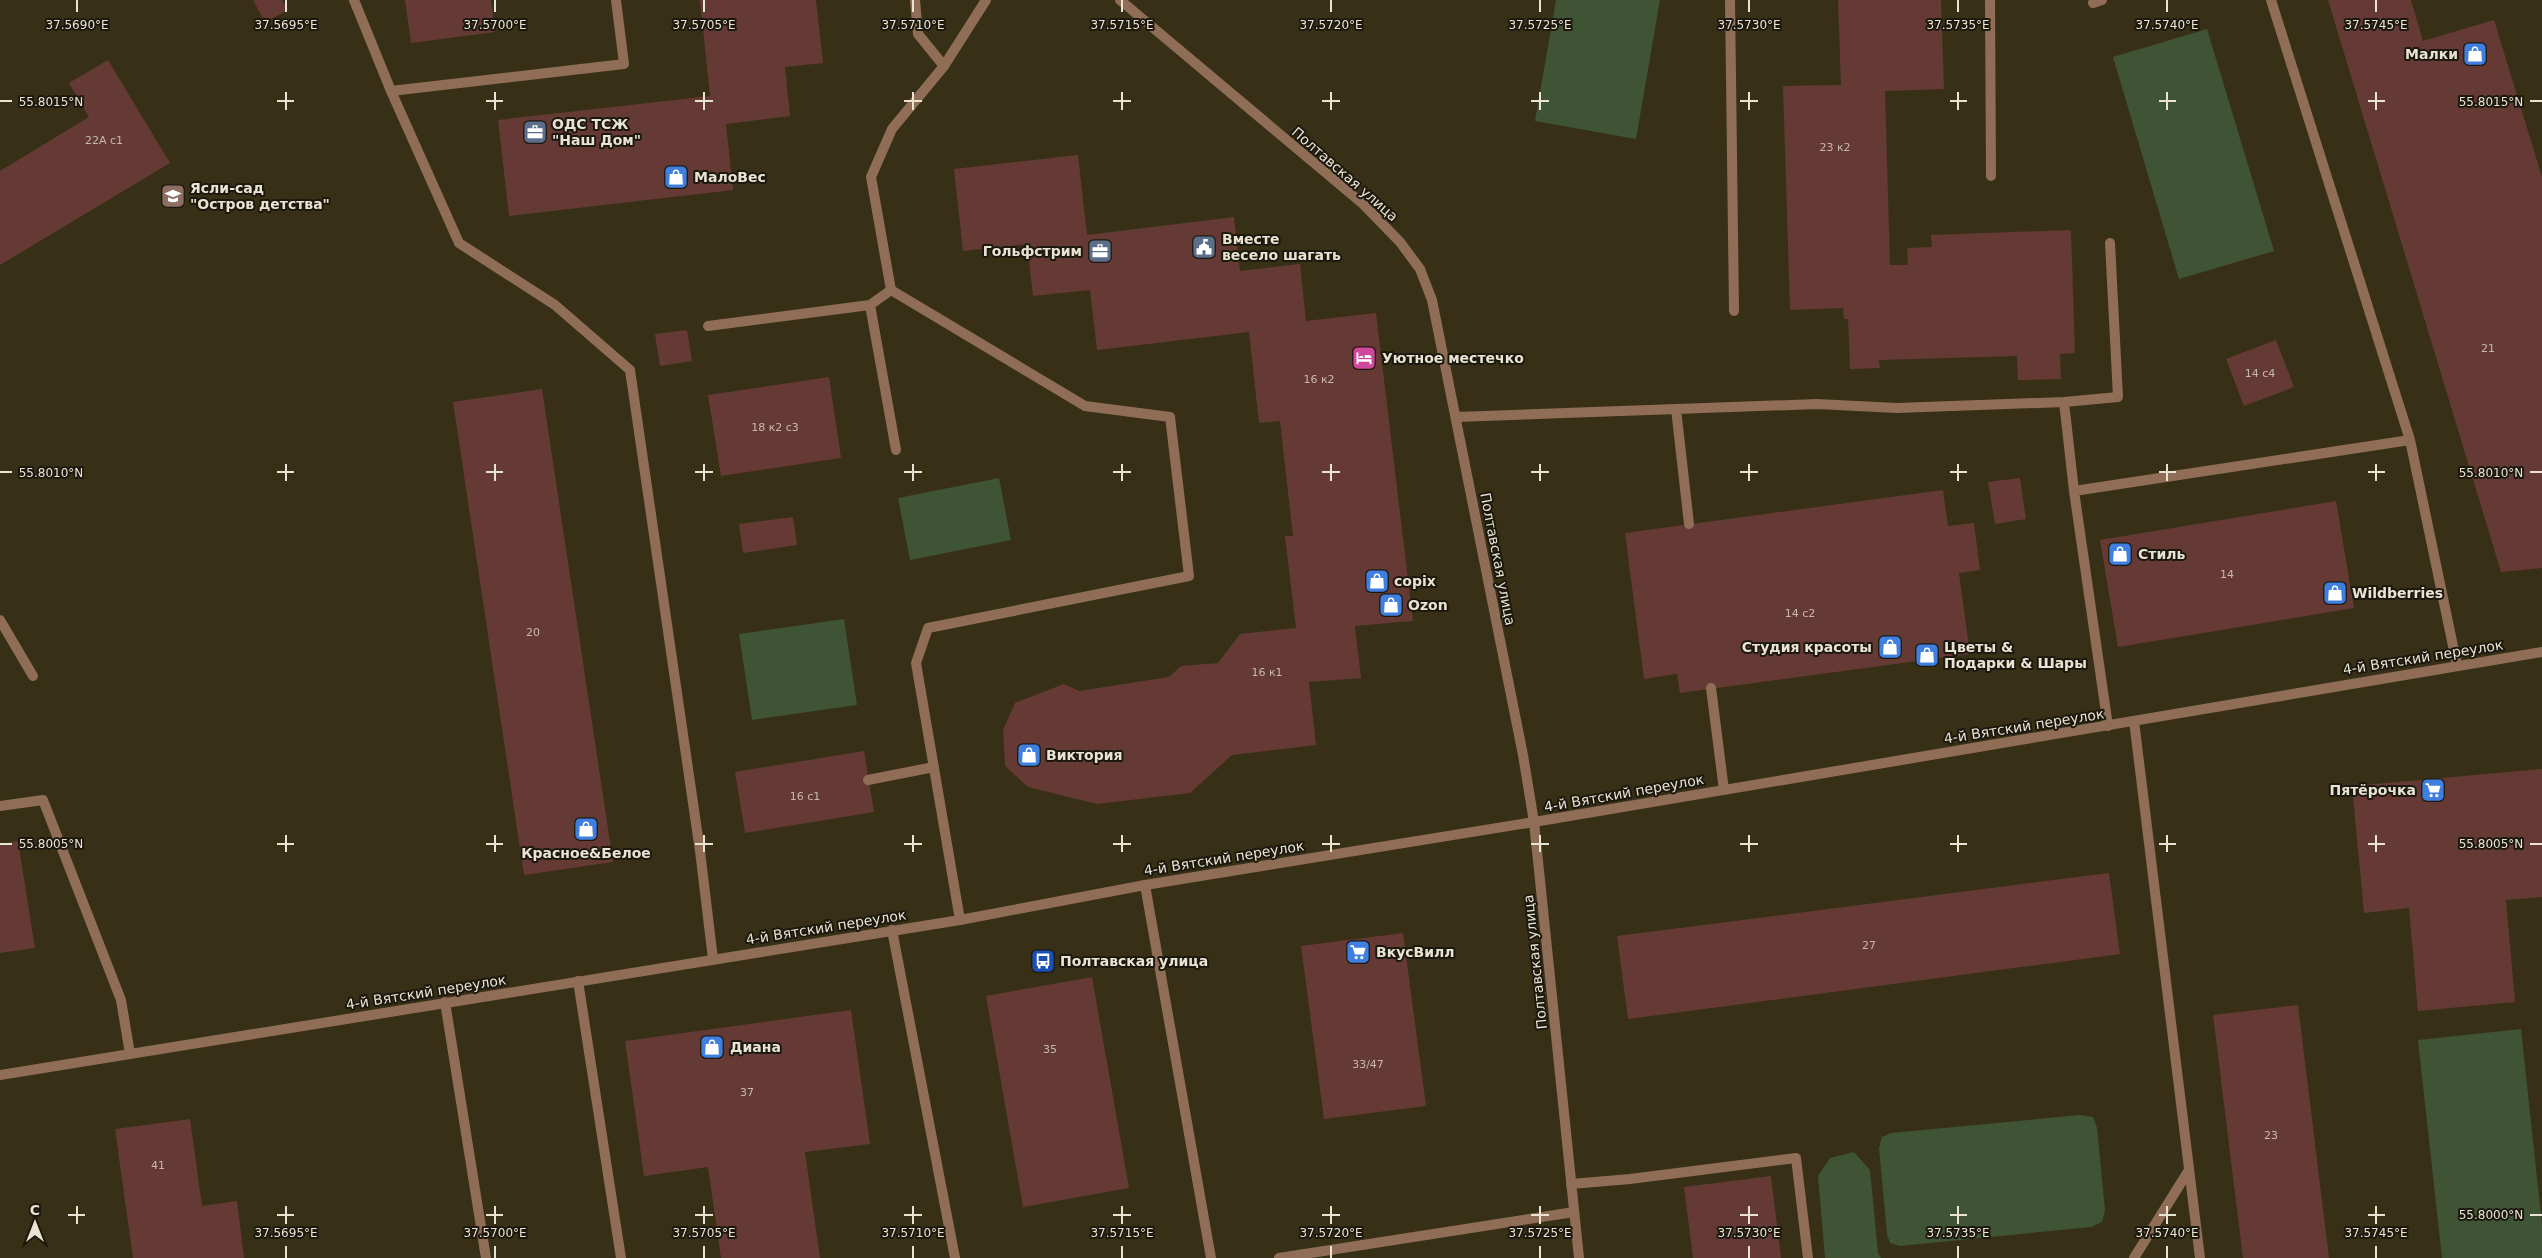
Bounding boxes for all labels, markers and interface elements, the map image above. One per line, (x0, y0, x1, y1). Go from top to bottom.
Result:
text: 37.5690°E (45, 18, 109, 32)
text: 37.5695°E (254, 18, 318, 32)
text: 37.5700°E (463, 18, 527, 32)
text: 37.5705°E (672, 18, 736, 32)
text: 37.5710°E (881, 18, 945, 32)
text: 37.5715°E (1090, 18, 1154, 32)
text: 37.5720°E (1299, 18, 1363, 32)
text: 37.5725°E (1508, 18, 1572, 32)
text: 37.5730°E (1717, 18, 1781, 32)
text: 37.5735°E (1926, 18, 1990, 32)
text: 37.5740°E (2135, 18, 2199, 32)
text: 37.5745°E (2344, 18, 2408, 32)
shop icon: Малки (2462, 41, 2488, 67)
place label: Малки (2405, 46, 2458, 62)
text: 55.8015°N (19, 95, 83, 109)
text: 55.8015°N (2459, 95, 2523, 109)
place label: ОДС ТСЖ "Наш Дом" (552, 116, 641, 148)
office icon: ОДС ТСЖ "Наш Дом" (522, 119, 548, 145)
street label: Полтавская улица (1289, 124, 1401, 224)
house number: 22А с1 (85, 134, 123, 147)
house number: 23 к2 (1819, 141, 1851, 154)
shop icon: МалоВес (663, 164, 689, 190)
place label: МалоВес (694, 169, 766, 185)
place label: Ясли-сад "Остров детства" (190, 180, 330, 212)
school or university icon: Ясли-сад "Остров детства" (160, 183, 186, 209)
place label: Вместе весело шагать (1222, 231, 1341, 263)
public building icon: Вместе весело шагать (1191, 234, 1217, 260)
office icon: Гольфстрим (1087, 238, 1113, 264)
place label: Гольфстрим (983, 243, 1082, 259)
house number: 21 (2481, 342, 2495, 355)
hotel icon: Уютное местечко (1351, 345, 1377, 371)
place label: Уютное местечко (1382, 350, 1524, 366)
house number: 14 с4 (2245, 367, 2275, 380)
house number: 16 к2 (1303, 373, 1335, 386)
house number: 18 к2 с3 (751, 421, 799, 434)
text: 55.8010°N (19, 466, 83, 480)
text: 55.8010°N (2459, 466, 2523, 480)
street label: Полтавская улица (1477, 491, 1519, 627)
shop icon: Стиль (2107, 541, 2133, 567)
place label: Стиль (2138, 546, 2185, 562)
shop icon: copix (1364, 568, 1390, 594)
house number: 14 (2220, 568, 2234, 581)
place label: copix (1394, 573, 1436, 589)
shop icon: Wildberries (2322, 580, 2348, 606)
place label: Wildberries (2352, 585, 2443, 601)
shop icon: Ozon (1378, 592, 1404, 618)
place label: Ozon (1408, 597, 1448, 613)
house number: 14 с2 (1785, 607, 1815, 620)
house number: 20 (526, 626, 540, 639)
shop icon: Студия красоты (1877, 634, 1903, 660)
street label: 4-й Вятский переулок (2342, 636, 2504, 678)
place label: Студия красоты (1742, 639, 1872, 655)
place label: Цветы & Подарки & Шары (1944, 639, 2087, 671)
shop icon: Цветы & Подарки & Шары (1914, 642, 1940, 668)
house number: 16 к1 (1251, 666, 1283, 679)
street label: 4-й Вятский переулок (1943, 705, 2105, 747)
shop icon: Виктория (1016, 742, 1042, 768)
place label: Виктория (1046, 747, 1123, 763)
street label: 4-й Вятский переулок (1543, 771, 1705, 815)
supermarket icon: Пятёрочка (2420, 777, 2446, 803)
place label: Пятёрочка (2329, 782, 2416, 798)
house number: 16 с1 (790, 790, 820, 803)
shop icon: Красное&Белое (573, 816, 599, 842)
text: 55.8005°N (19, 837, 83, 851)
street label: 4-й Вятский переулок (1143, 837, 1305, 879)
text: 55.8005°N (2459, 837, 2523, 851)
place label: Красное&Белое (521, 845, 651, 861)
street label: Полтавская улица (1520, 894, 1550, 1030)
street label: 4-й Вятский переулок (745, 906, 907, 948)
supermarket icon: ВкусВилл (1345, 939, 1371, 965)
house number: 27 (1862, 939, 1876, 952)
place label: ВкусВилл (1376, 944, 1455, 960)
bus stop icon: Полтавская улица (1030, 948, 1056, 974)
place label: Полтавская улица (1060, 953, 1208, 969)
street label: 4-й Вятский переулок (345, 971, 507, 1013)
shop icon: Диана (699, 1034, 725, 1060)
place label: Диана (730, 1039, 781, 1055)
house number: 35 (1043, 1043, 1057, 1056)
house number: 33/47 (1352, 1058, 1384, 1071)
house number: 37 (740, 1086, 754, 1099)
house number: 23 (2264, 1129, 2278, 1142)
house number: 41 (151, 1159, 165, 1172)
north arrow (10, 1198, 60, 1248)
text: С (30, 1202, 40, 1218)
text: 55.8000°N (2459, 1208, 2523, 1222)
text: 37.5695°E (254, 1226, 318, 1240)
text: 37.5700°E (463, 1226, 527, 1240)
text: 37.5705°E (672, 1226, 736, 1240)
text: 37.5710°E (881, 1226, 945, 1240)
text: 37.5715°E (1090, 1226, 1154, 1240)
text: 37.5720°E (1299, 1226, 1363, 1240)
text: 37.5725°E (1508, 1226, 1572, 1240)
text: 37.5730°E (1717, 1226, 1781, 1240)
text: 37.5735°E (1926, 1226, 1990, 1240)
text: 37.5740°E (2135, 1226, 2199, 1240)
text: 37.5745°E (2344, 1226, 2408, 1240)

